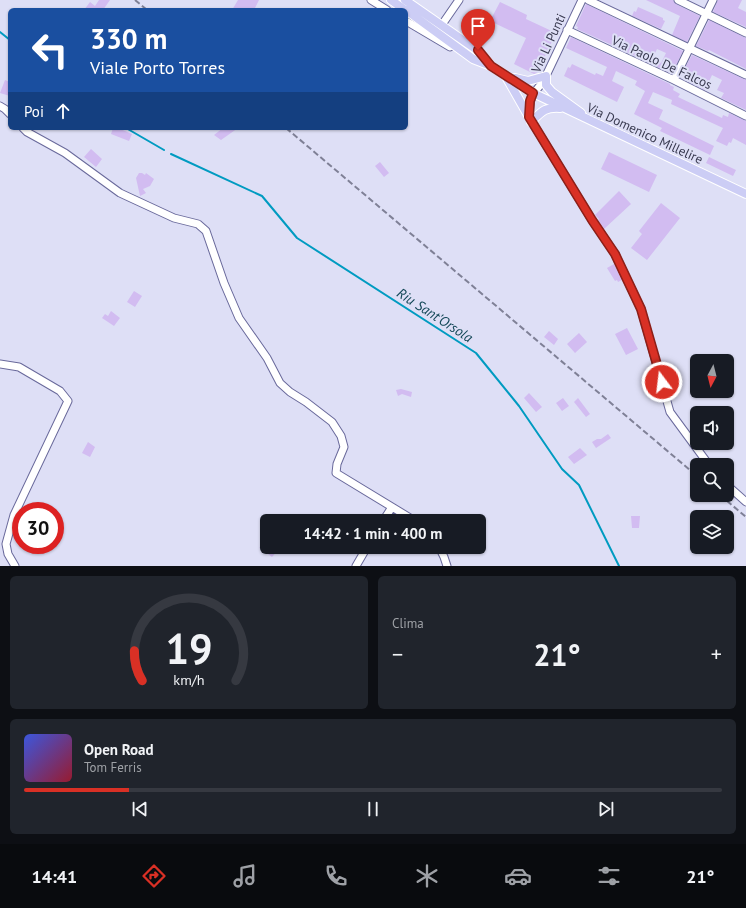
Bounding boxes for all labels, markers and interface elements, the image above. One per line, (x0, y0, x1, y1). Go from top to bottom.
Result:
pin (461, 9, 495, 50)
street label: Via Li Punti (527, 11, 570, 76)
icon: arrive (467, 15, 489, 37)
text: 330 m (90, 20, 167, 57)
icon: left (24, 24, 76, 76)
street label: Via Paolo De Falcos (608, 31, 715, 93)
text: Viale Porto Torres (90, 56, 225, 79)
street label: Via Domenico Millelire (583, 99, 706, 168)
icon: ahead (52, 100, 74, 122)
text: Poi (24, 102, 44, 121)
water label: Riu Sant'Orsola (394, 284, 477, 346)
north arrow (690, 354, 734, 398)
map controls (690, 354, 734, 554)
position arrow (641, 361, 683, 403)
button: sound (690, 406, 734, 450)
button: search (690, 458, 734, 502)
speed limit sign: 30 (12, 502, 64, 554)
button: layers (690, 510, 734, 554)
text: 14:42 · 1 min · 400 m (304, 524, 442, 543)
text: Clima (392, 615, 424, 632)
text: 19 (165, 621, 213, 674)
text: 21° (533, 635, 581, 674)
text: − (392, 640, 403, 668)
text: + (711, 640, 722, 668)
text: km/h (173, 669, 205, 688)
text: Open Road (84, 740, 154, 759)
text: Tom Ferris (84, 759, 142, 776)
icon: previous (129, 798, 151, 820)
icon: pause (362, 798, 384, 820)
icon: next (595, 798, 617, 820)
icon: directions (140, 862, 168, 890)
icon: music (231, 862, 259, 890)
icon: phone (322, 862, 350, 890)
icon: climate (413, 862, 441, 890)
icon: car (504, 862, 532, 890)
icon: filters (595, 862, 623, 890)
text: 14:41 (32, 865, 77, 888)
text: 21° (686, 865, 714, 888)

